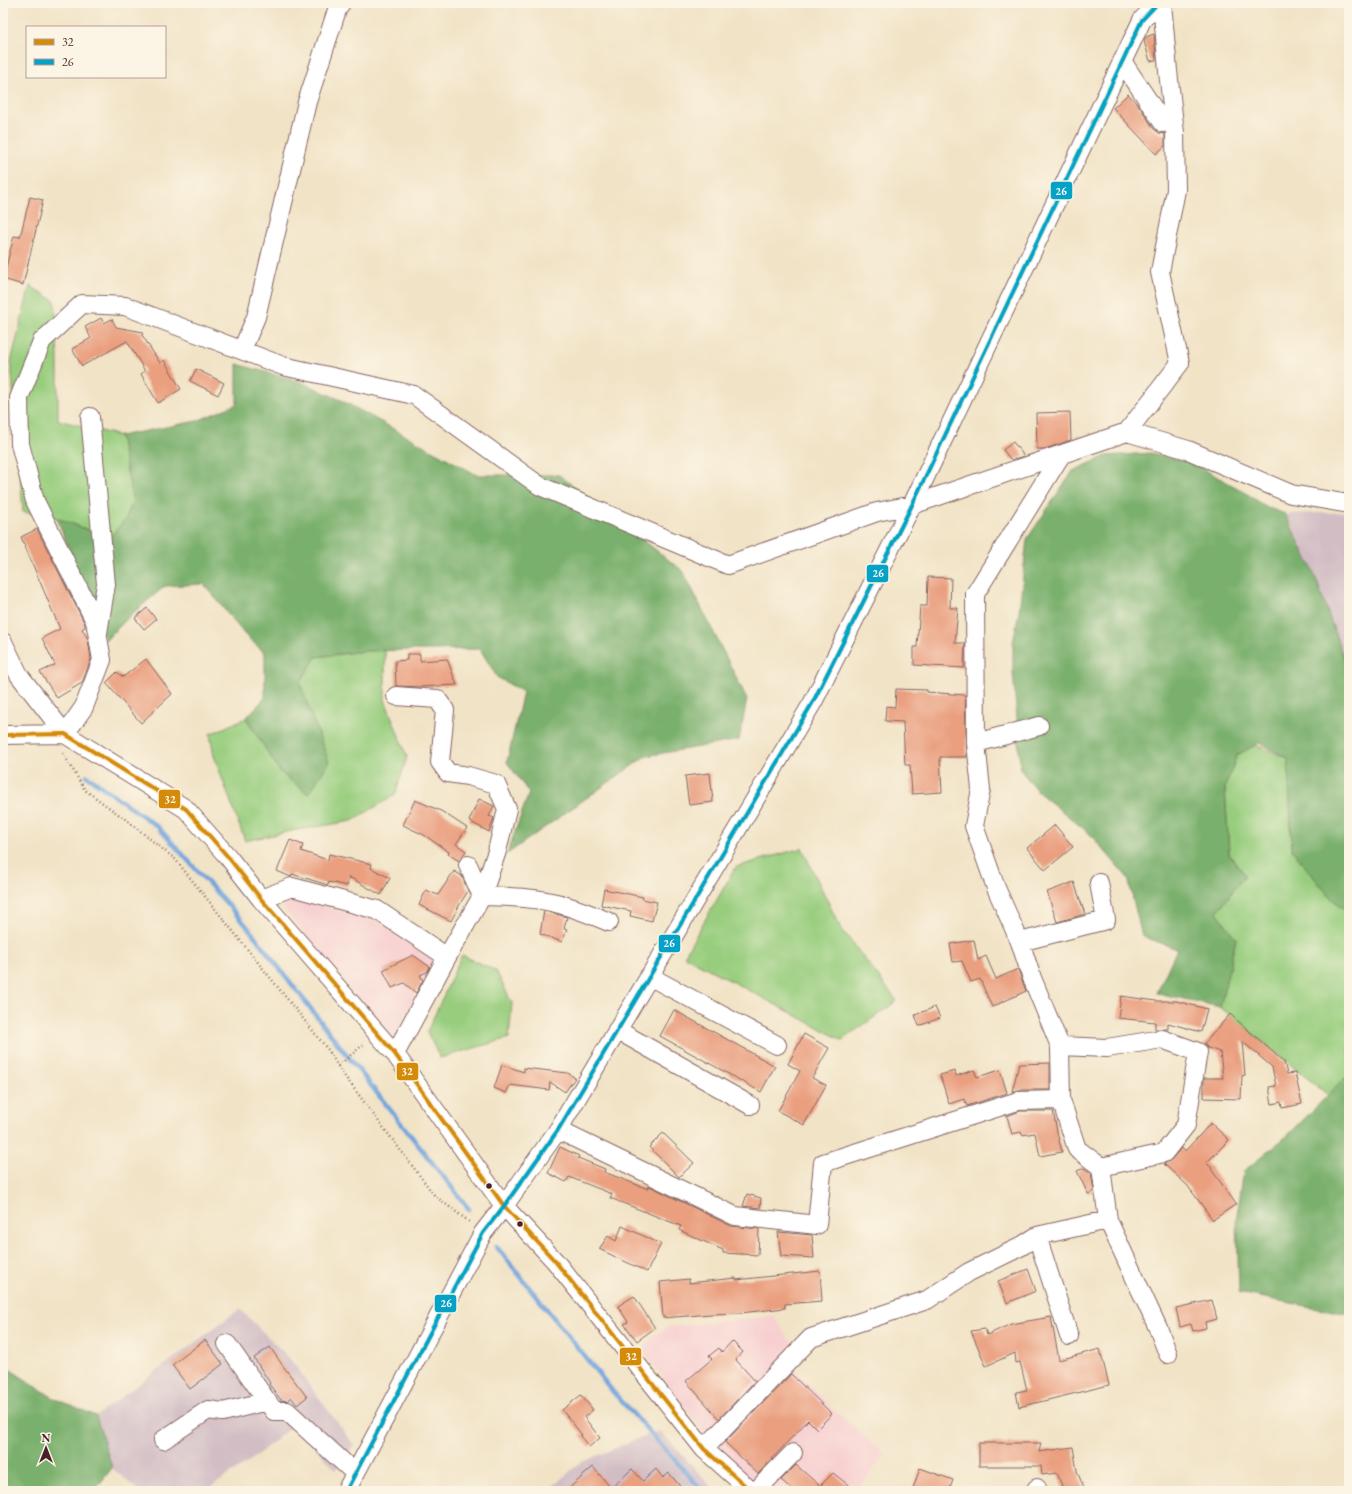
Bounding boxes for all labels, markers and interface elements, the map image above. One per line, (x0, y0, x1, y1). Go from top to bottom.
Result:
legend (26, 26, 166, 78)
text: 32 (62, 34, 74, 50)
text: 26 (62, 54, 74, 70)
line badge: 26 (1050, 181, 1073, 200)
text: 26 (1055, 184, 1067, 198)
line badge: 26 (866, 564, 889, 583)
text: 26 (872, 566, 884, 580)
line badge: 32 (158, 789, 181, 809)
text: 32 (164, 792, 176, 806)
line badge: 26 (658, 934, 681, 953)
text: 26 (663, 936, 675, 950)
line badge: 32 (396, 1062, 419, 1081)
text: 32 (401, 1064, 413, 1078)
unlabelled marker (484, 1181, 494, 1191)
unlabelled marker (515, 1219, 525, 1229)
line badge: 26 (434, 1294, 457, 1313)
text: 26 (440, 1296, 452, 1310)
line badge: 32 (619, 1347, 642, 1366)
text: 32 (625, 1349, 637, 1363)
north arrow (26, 1428, 66, 1468)
text: N (42, 1431, 51, 1445)

